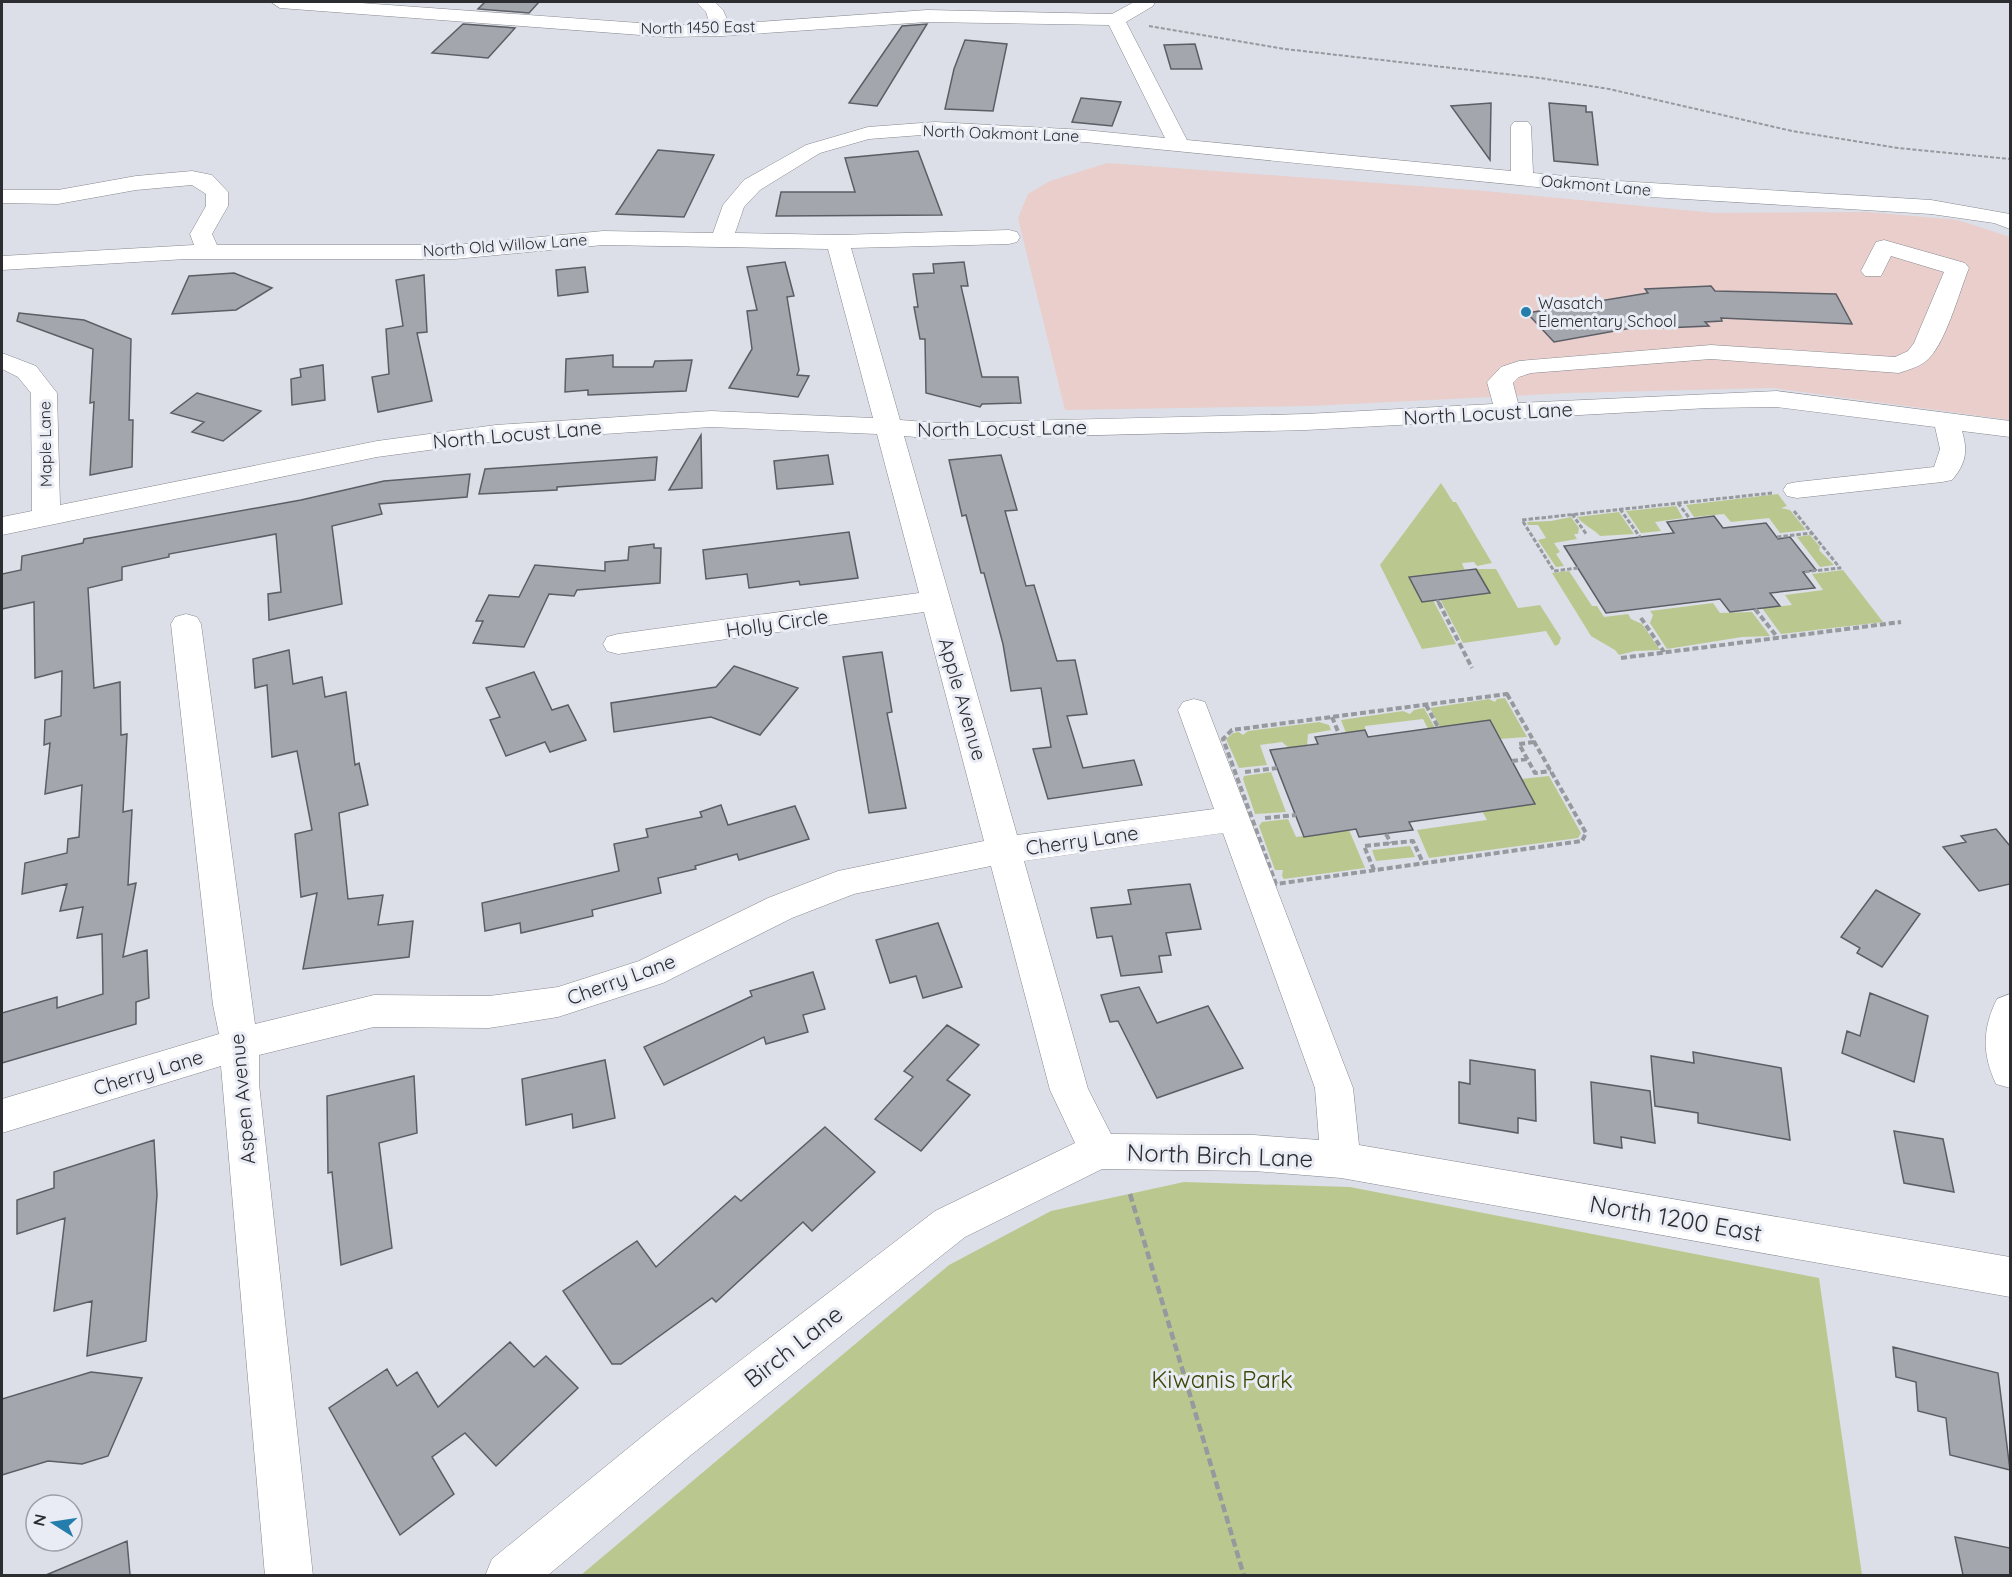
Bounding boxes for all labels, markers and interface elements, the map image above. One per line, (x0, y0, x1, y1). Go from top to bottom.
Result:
street label: North 1450 East (640, 16, 756, 38)
street label: North Oakmont Lane (922, 120, 1080, 146)
street label: Oakmont Lane (1540, 170, 1652, 200)
street label: North Old Willow Lane (422, 229, 588, 261)
place label: Wasatch Elementary School (1538, 293, 1677, 331)
marker: Wasatch Elementary School (1519, 305, 1533, 319)
street label: North Locust Lane (1403, 396, 1573, 430)
street label: Maple Lane (34, 401, 56, 487)
street label: North Locust Lane (431, 414, 603, 454)
street label: North Locust Lane (917, 414, 1087, 442)
street label: Holly Circle (724, 603, 830, 643)
street label: Apple Avenue (934, 635, 992, 763)
street label: Cherry Lane (1024, 820, 1140, 860)
street label: Cherry Lane (563, 948, 679, 1010)
street label: Aspen Avenue (224, 1033, 260, 1165)
street label: Cherry Lane (90, 1043, 206, 1101)
street label: North Birch Lane (1126, 1137, 1314, 1173)
street label: North 1200 East (1588, 1188, 1764, 1248)
street label: Birch Lane (738, 1298, 848, 1394)
park label: Kiwanis Park (1151, 1364, 1293, 1394)
north arrow (24, 1493, 84, 1553)
text: N (28, 1512, 50, 1528)

